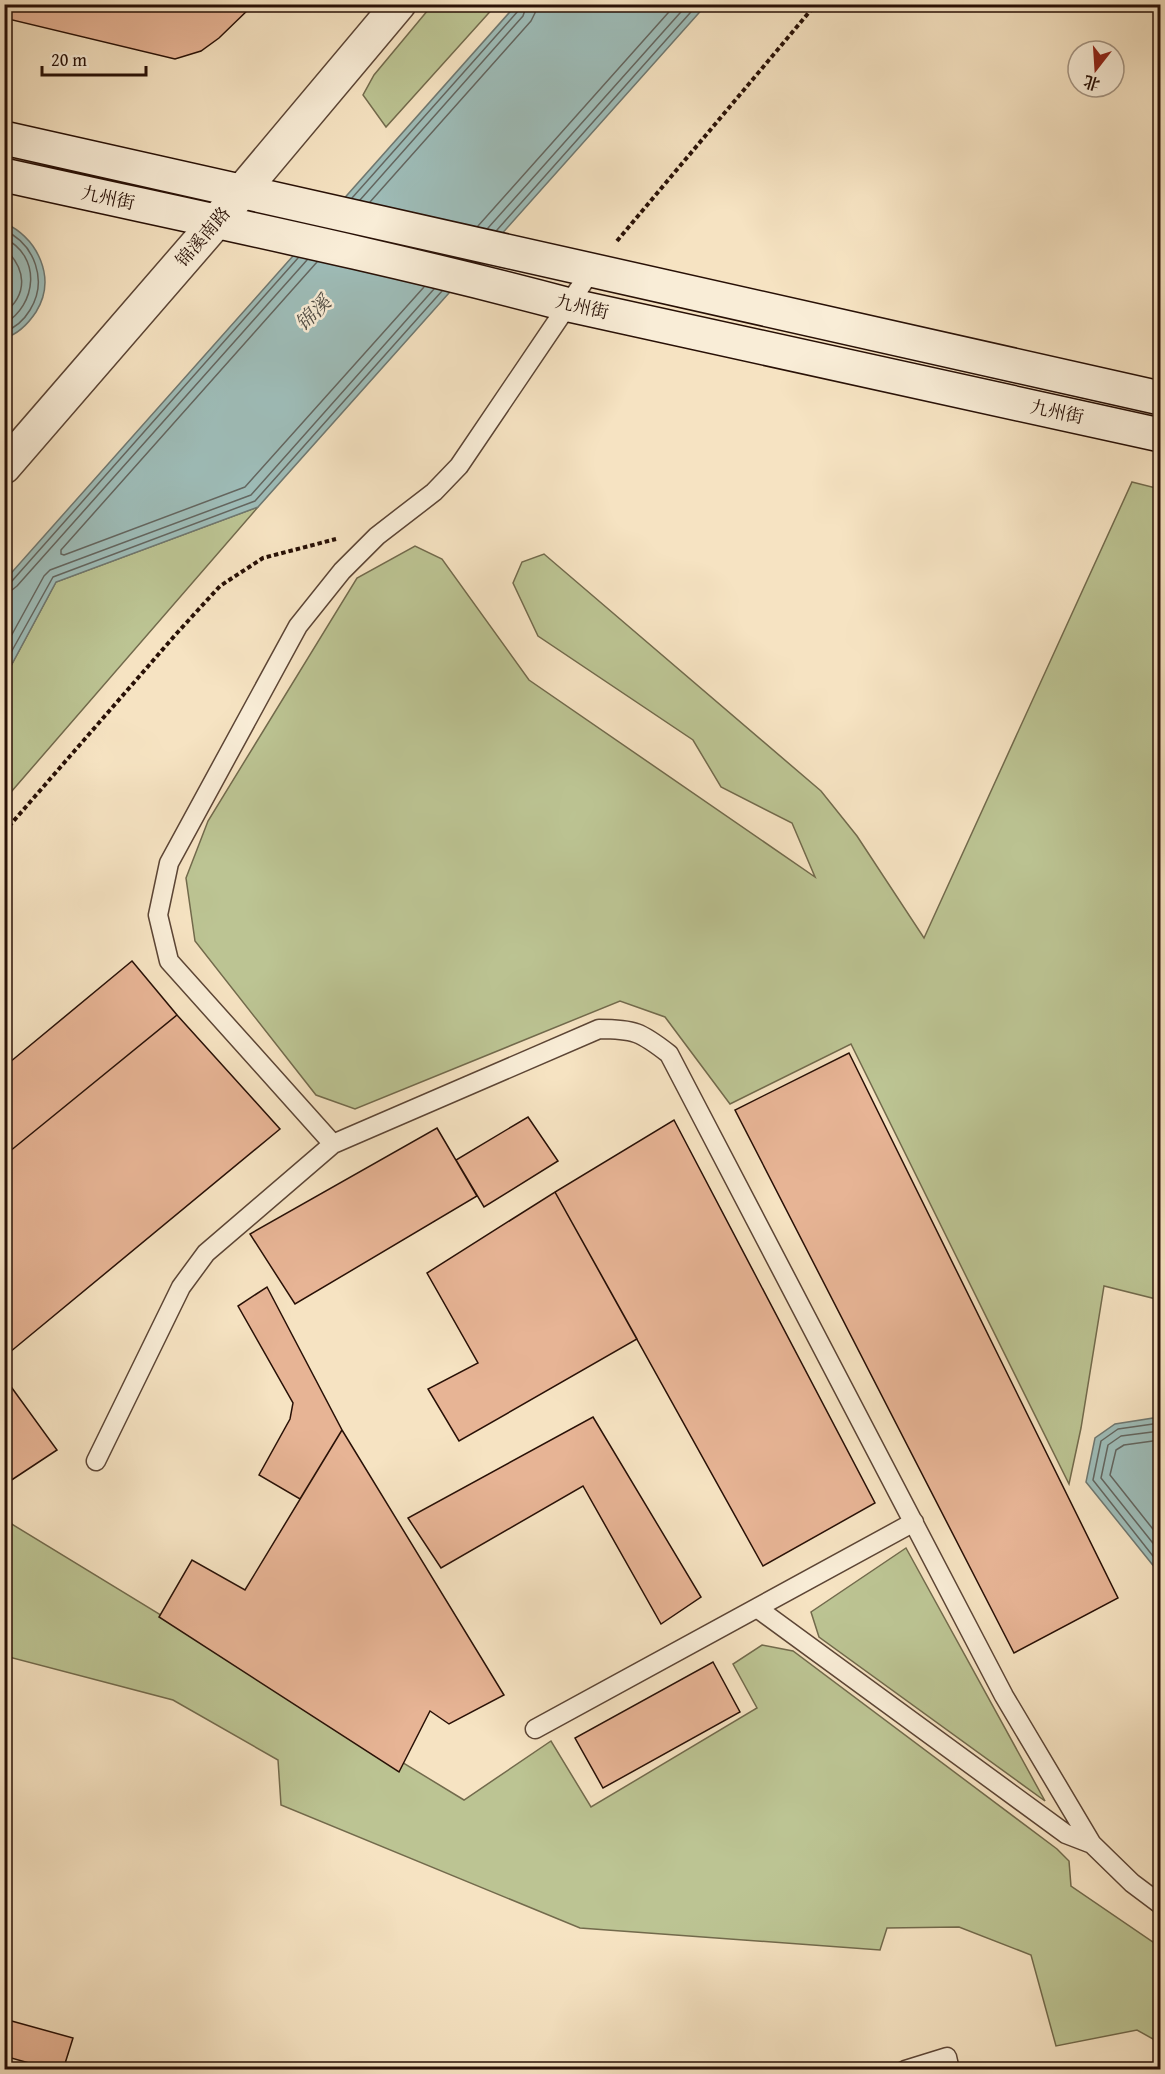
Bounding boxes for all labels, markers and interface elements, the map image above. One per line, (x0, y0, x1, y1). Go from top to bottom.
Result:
scale bar (42, 39, 146, 77)
north arrow (1066, 39, 1126, 99)
text: 20 m (51, 46, 87, 73)
text: 北 (1080, 70, 1103, 97)
street label: 九州街 (79, 179, 137, 216)
street label: 锦溪南路 (169, 201, 236, 273)
water label: 锦溪 (288, 287, 338, 337)
street label: 九州街 (553, 287, 611, 326)
street label: 九州街 (1028, 393, 1086, 430)

